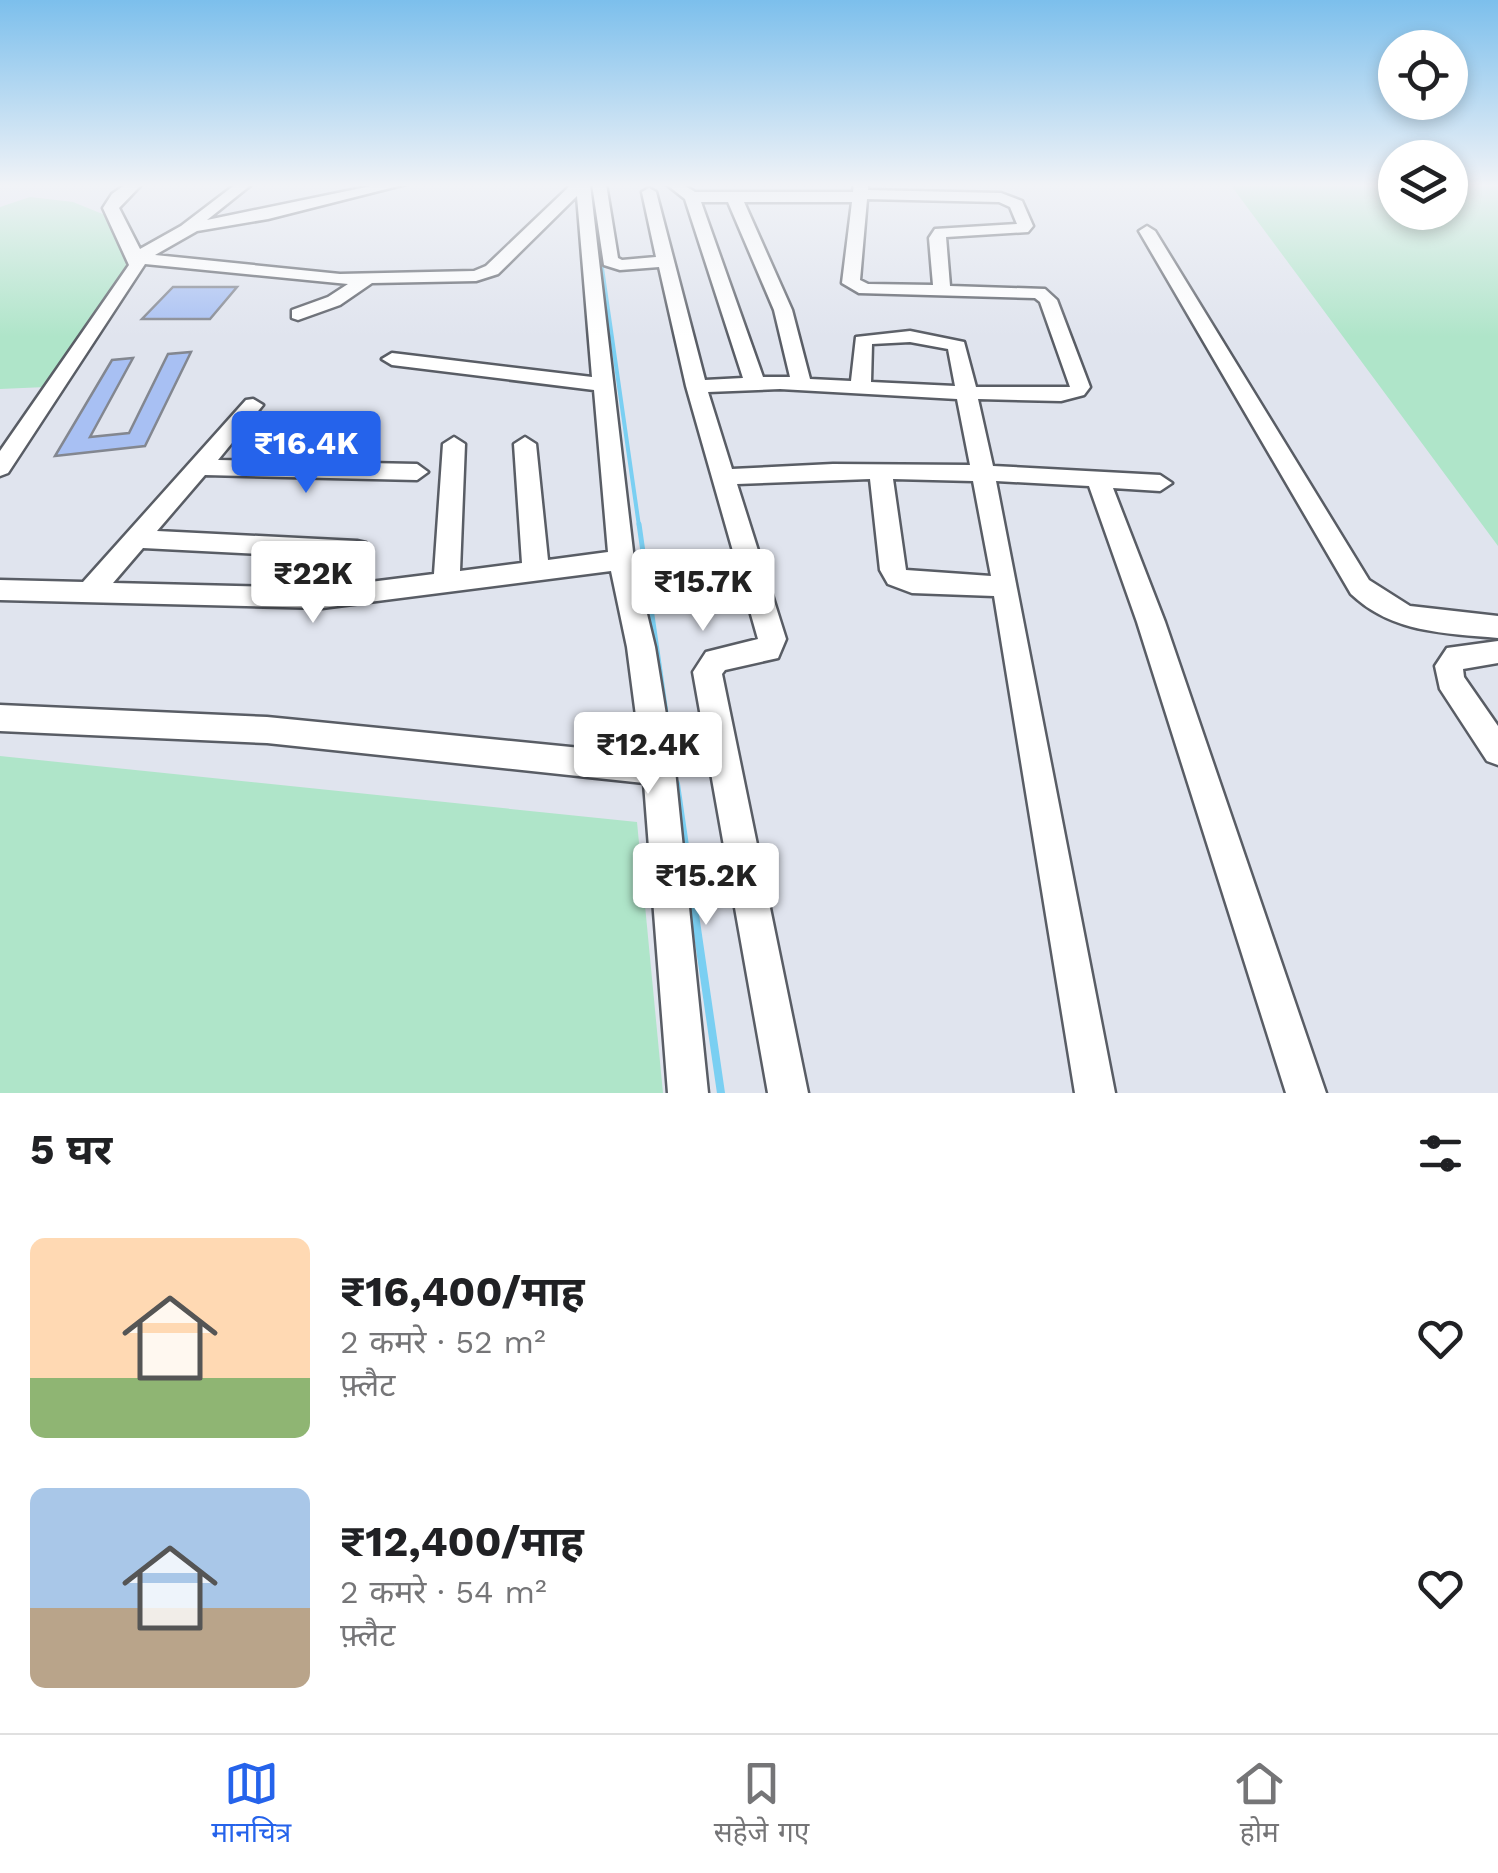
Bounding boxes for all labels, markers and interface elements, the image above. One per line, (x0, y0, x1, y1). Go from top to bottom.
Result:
map controls (1378, 30, 1468, 230)
button: locate (1378, 30, 1468, 120)
button: layers (1378, 140, 1468, 230)
pin: ₹16.4K (225, 411, 387, 496)
text: ₹16.4K (254, 424, 358, 462)
pin: ₹22K (254, 541, 372, 626)
pin: ₹15.7K (622, 549, 784, 634)
text: ₹22K (273, 554, 353, 592)
text: ₹15.7K (654, 562, 752, 600)
pin: ₹12.4K (567, 712, 729, 797)
text: ₹12.4K (596, 725, 700, 763)
pin: ₹15.2K (625, 843, 787, 928)
text: ₹15.2K (655, 856, 757, 894)
text: 5 घर (30, 1125, 112, 1174)
icon: filters (1413, 1126, 1468, 1181)
text: ₹16,400/माह (340, 1267, 585, 1316)
icon: home (110, 1278, 230, 1398)
icon: heart (1413, 1311, 1468, 1366)
text: 2 कमरे · 52 m² (340, 1323, 546, 1361)
text: फ़्लैट (340, 1366, 395, 1404)
text: ₹12,400/माह (340, 1517, 584, 1566)
icon: home (110, 1528, 230, 1648)
icon: heart (1413, 1561, 1468, 1616)
text: 2 कमरे · 54 m² (340, 1573, 547, 1611)
text: फ़्लैट (340, 1616, 395, 1654)
tab: मानचित्र (211, 1756, 291, 1853)
tab: सहेजे गए (714, 1756, 809, 1853)
tab: होम (1232, 1756, 1287, 1853)

